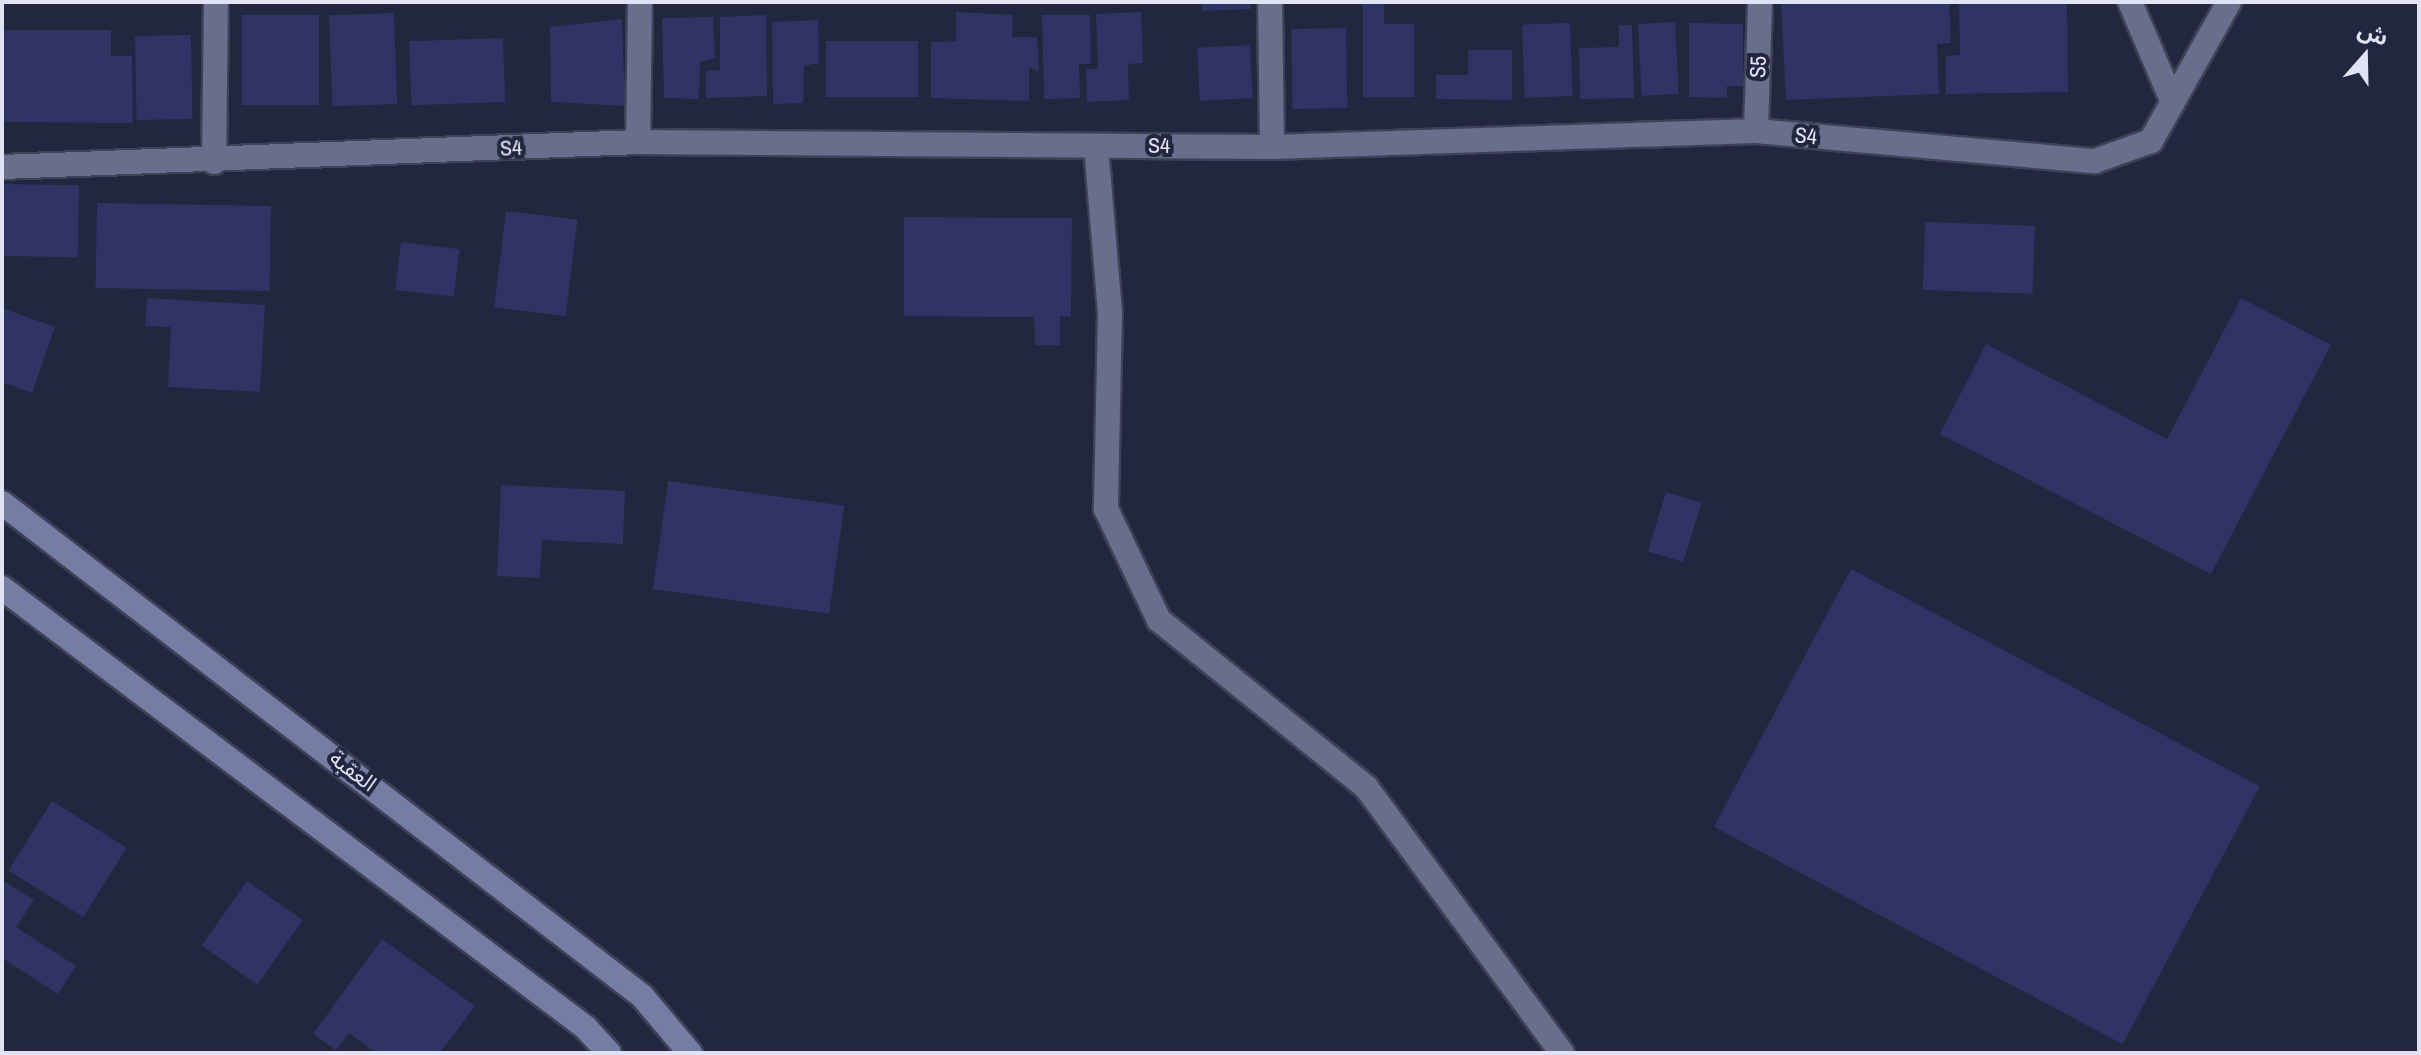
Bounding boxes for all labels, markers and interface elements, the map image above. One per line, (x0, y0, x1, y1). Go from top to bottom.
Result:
text: ش (2354, 14, 2392, 53)
north arrow (2325, 16, 2405, 96)
street label: S5 (1744, 56, 1772, 78)
street label: S4 (1794, 122, 1818, 150)
street label: S4 (1148, 133, 1170, 159)
street label: S4 (499, 134, 523, 162)
street label: العقبة (324, 745, 382, 797)

